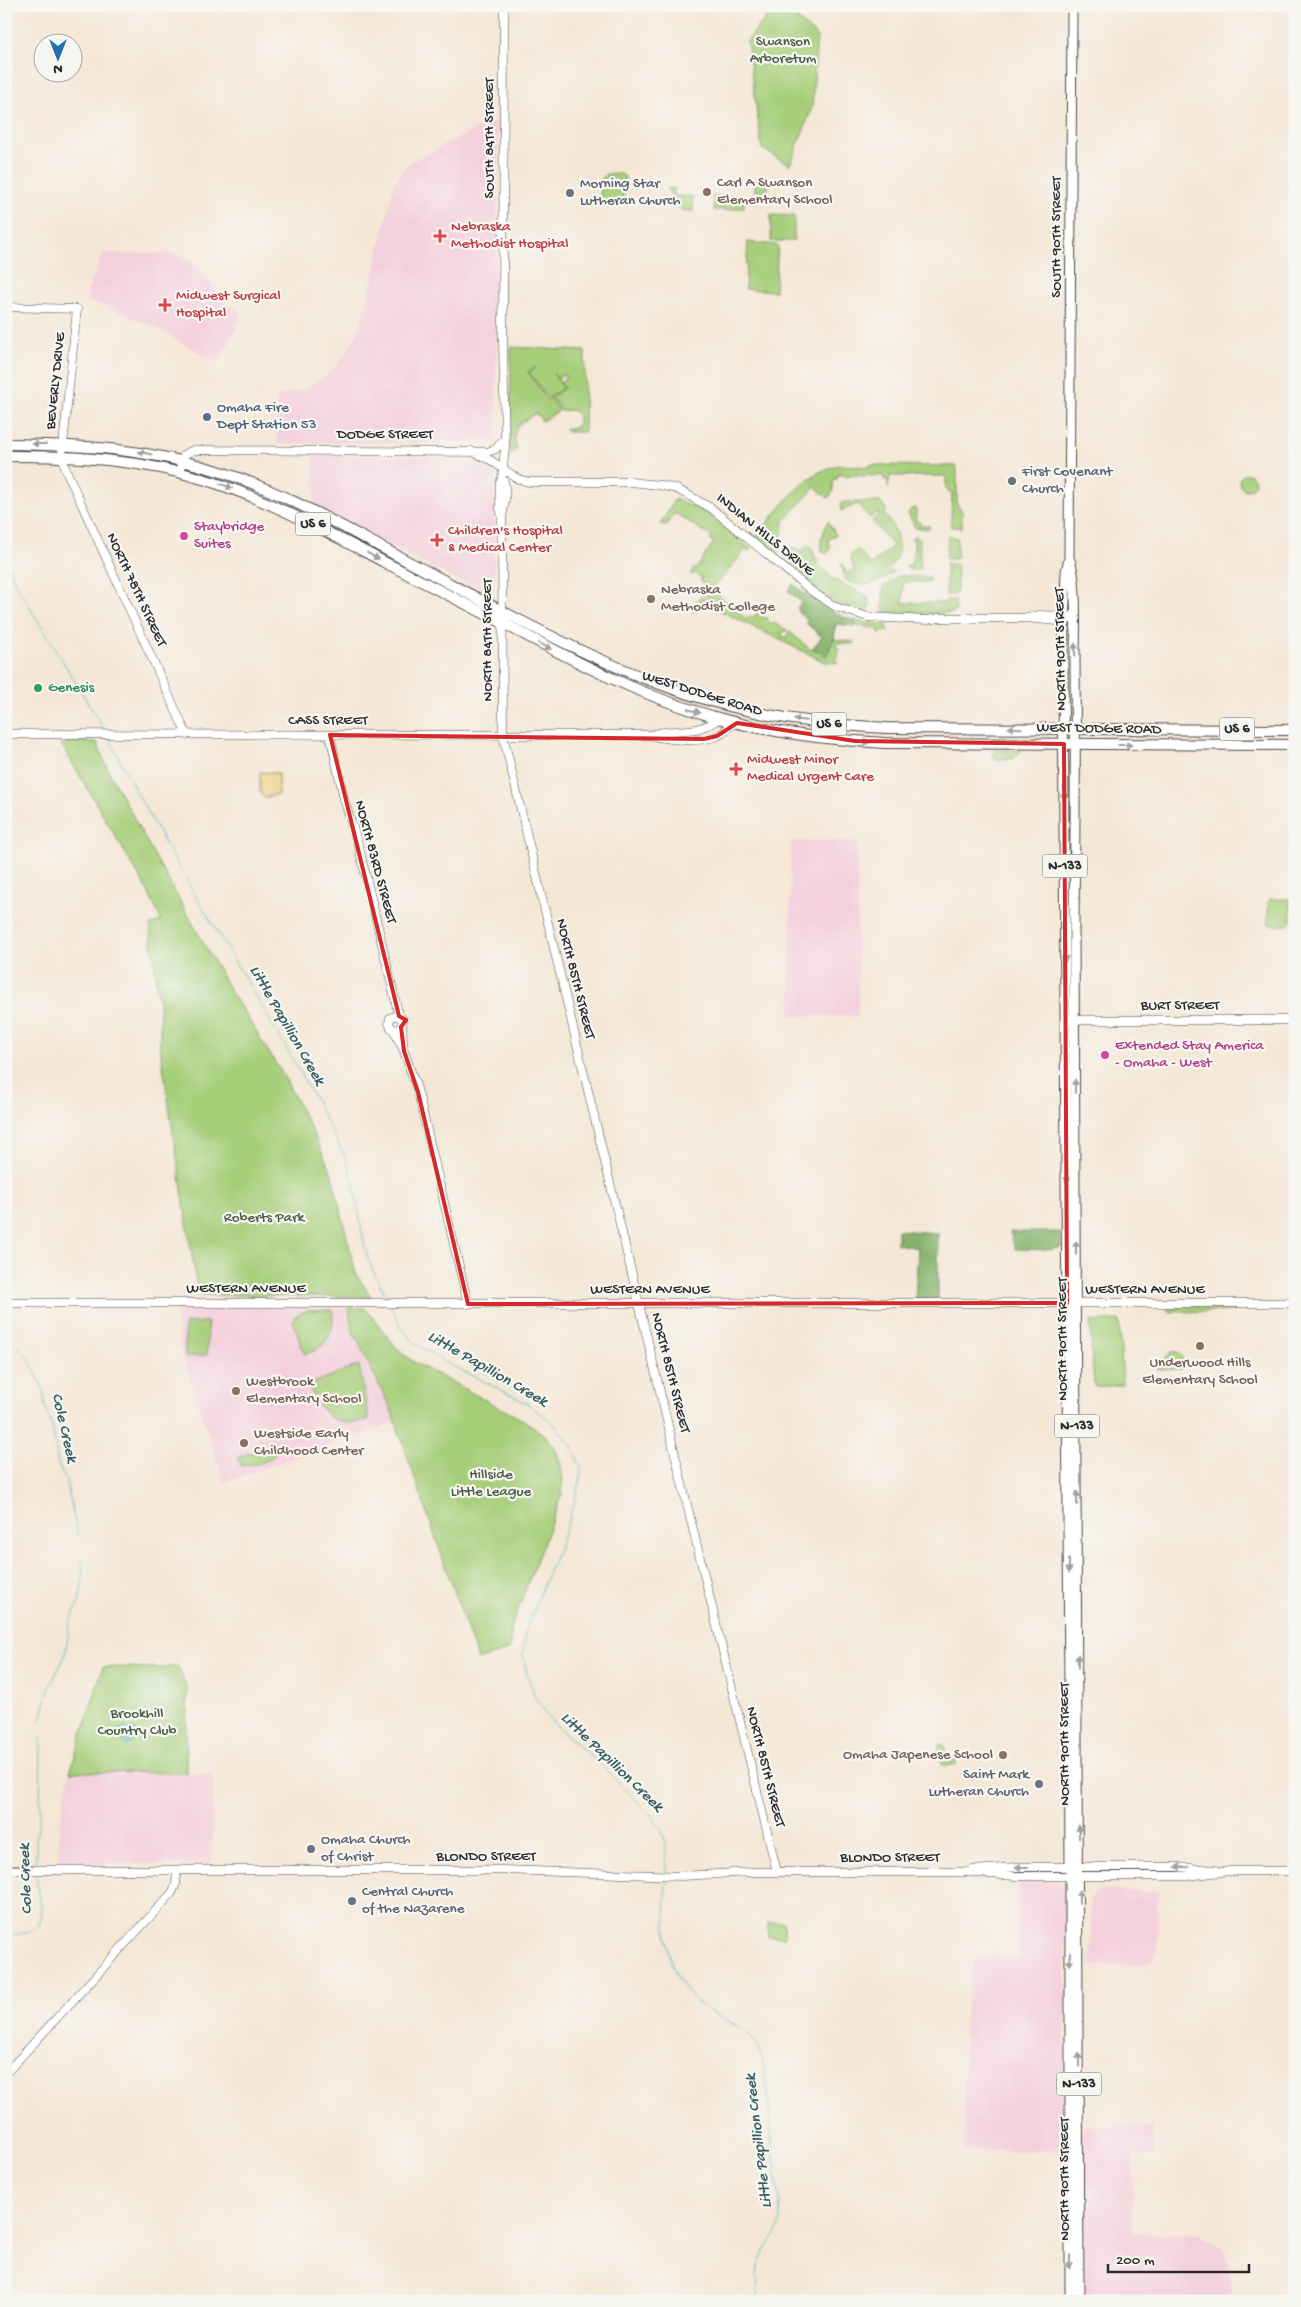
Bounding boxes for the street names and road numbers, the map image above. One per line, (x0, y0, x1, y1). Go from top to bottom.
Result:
street label: SOUTH 84TH STREET (481, 76, 499, 198)
street label: SOUTH 90TH STREET (1048, 175, 1066, 298)
street label: BEVERLY DRIVE (42, 331, 70, 431)
street label: DODGE STREET (336, 426, 434, 444)
street label: INDIAN HILLS DRIVE (712, 490, 818, 581)
road number: US 6 (296, 512, 330, 536)
street label: NORTH 78TH STREET (102, 530, 171, 651)
street label: NORTH 84TH STREET (479, 577, 497, 701)
street label: NORTH 90TH STREET (1051, 586, 1071, 711)
street label: WEST DODGE ROAD (640, 667, 765, 721)
street label: CASS STREET (288, 712, 369, 730)
road number: US 6 (812, 712, 846, 736)
road number: US 6 (1220, 718, 1254, 741)
street label: WEST DODGE ROAD (1036, 719, 1162, 739)
street label: NORTH 83RD STREET (350, 798, 400, 927)
road number: N-133 (1042, 854, 1088, 878)
street label: NORTH 85TH STREET (551, 917, 599, 1042)
street label: BURT STREET (1140, 997, 1221, 1015)
street label: NORTH 90TH STREET (1054, 1276, 1072, 1401)
street label: WESTERN AVENUE (186, 1280, 307, 1298)
street label: WESTERN AVENUE (590, 1281, 711, 1299)
street label: WESTERN AVENUE (1085, 1281, 1206, 1299)
street label: NORTH 85TH STREET (646, 1311, 694, 1436)
road number: N-133 (1054, 1414, 1100, 1438)
street label: NORTH 90TH STREET (1056, 1681, 1074, 1806)
street label: NORTH 85TH STREET (741, 1705, 789, 1830)
street label: BLONDO STREET (435, 1848, 537, 1866)
street label: BLONDO STREET (839, 1849, 941, 1867)
road number: N-133 (1056, 2072, 1102, 2096)
street label: NORTH 90TH STREET (1056, 2116, 1074, 2241)

